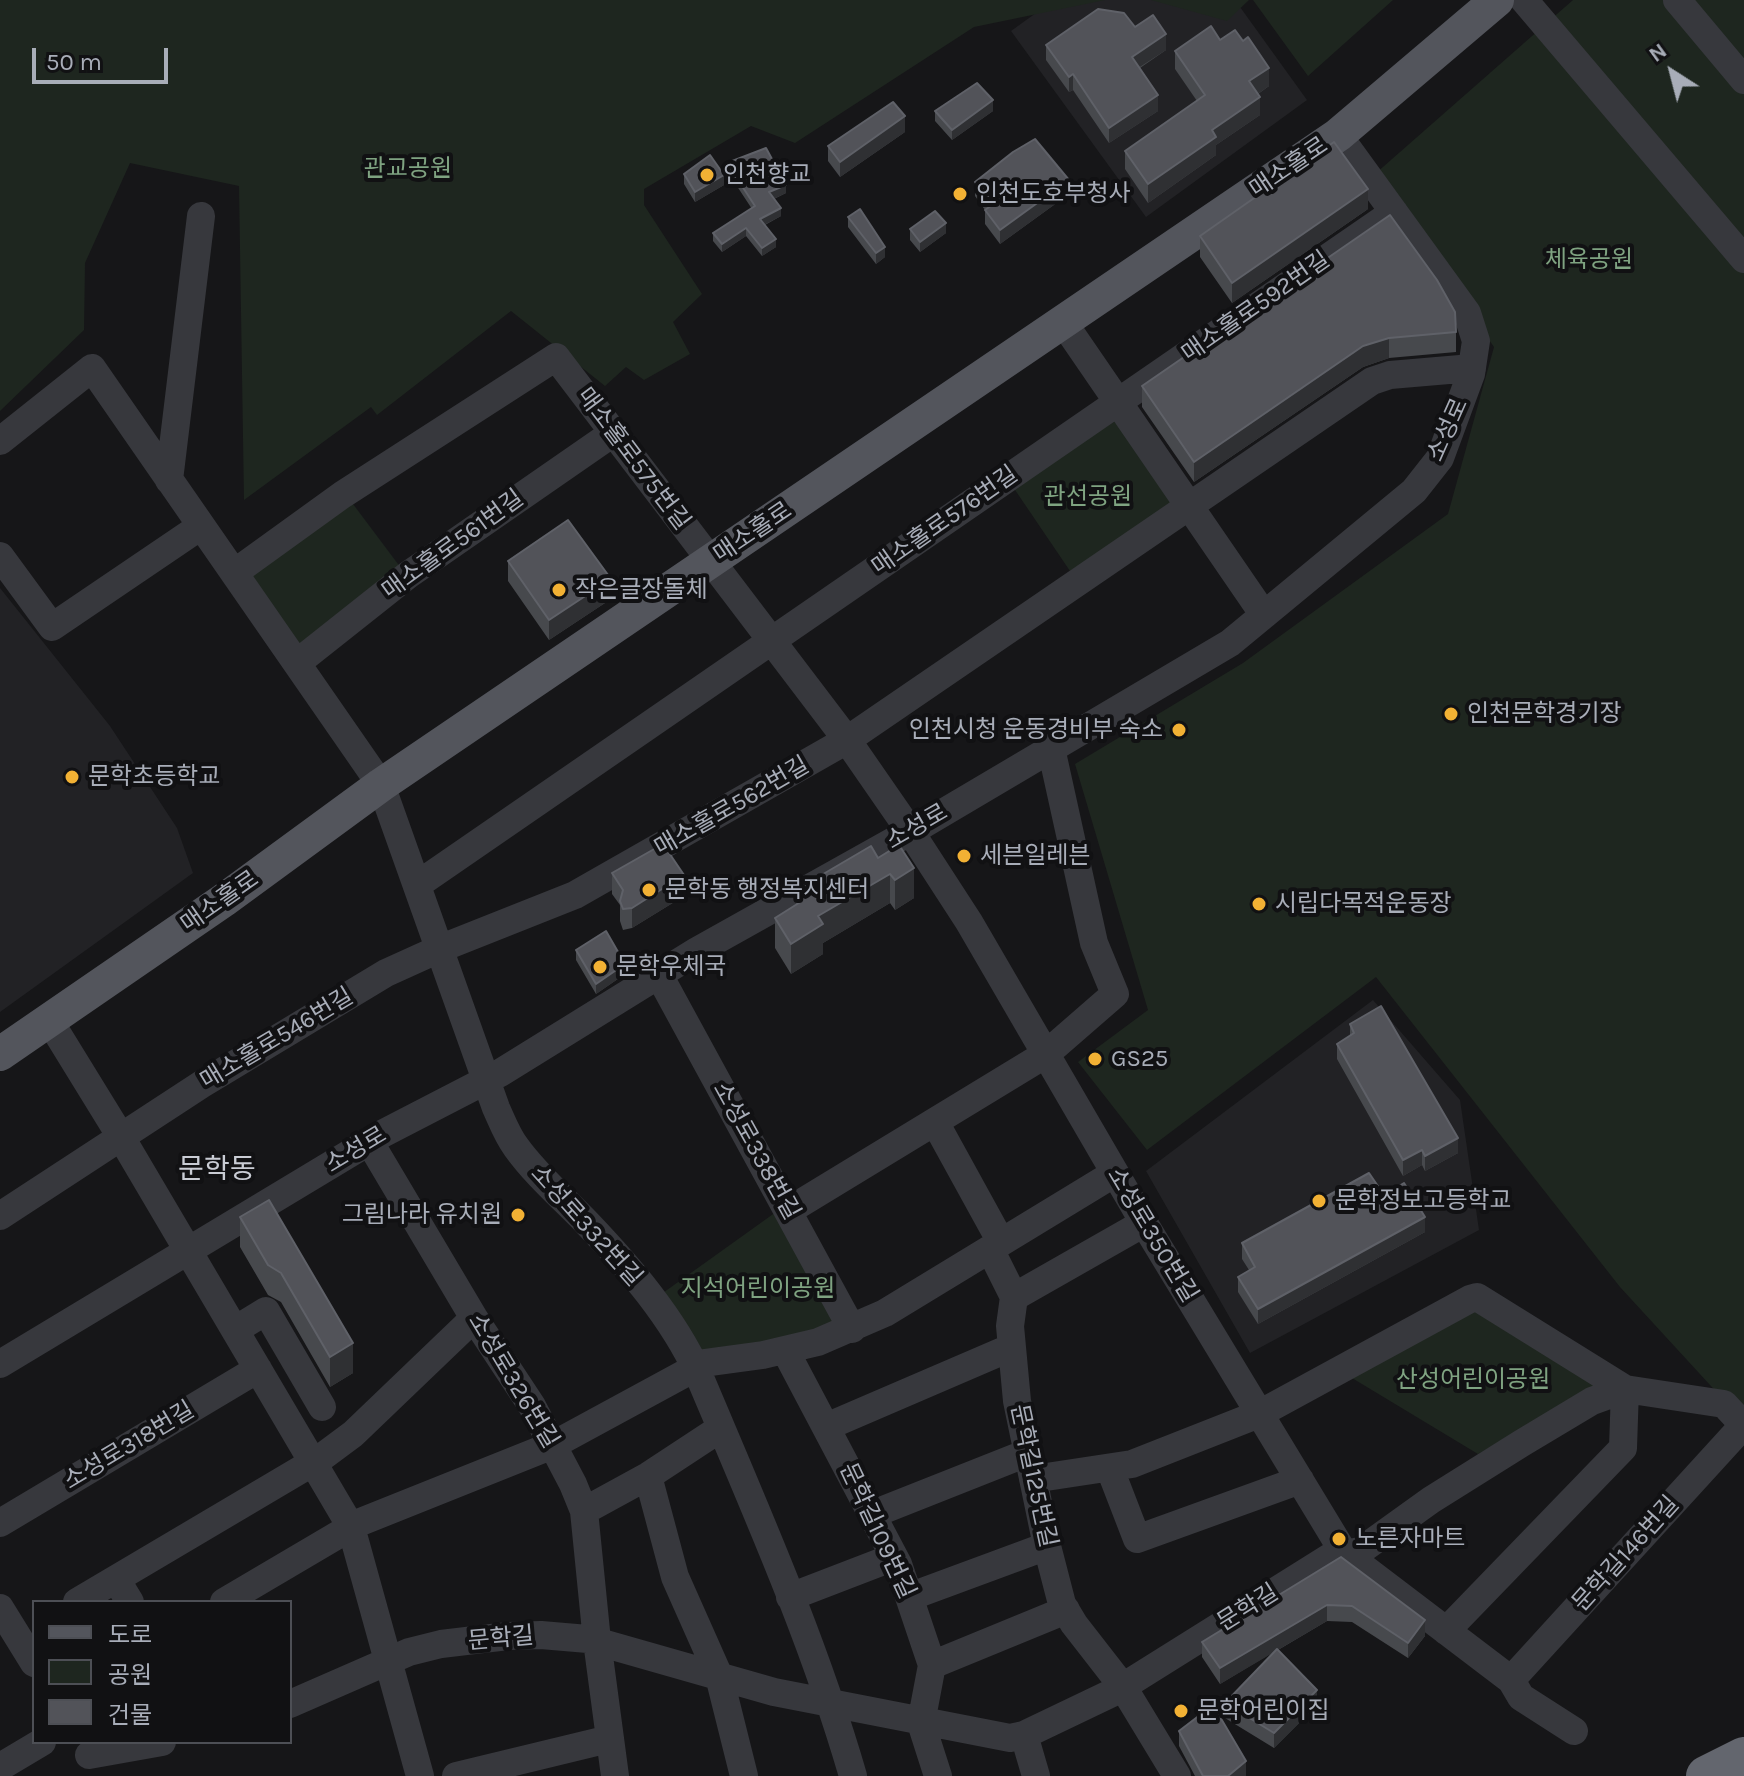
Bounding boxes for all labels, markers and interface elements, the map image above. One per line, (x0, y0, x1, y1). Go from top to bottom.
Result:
scale bar (36, 32, 172, 82)
north arrow (1632, 32, 1712, 112)
text: N (1644, 37, 1672, 68)
text: 50 m (46, 48, 102, 76)
street label: 매소홀로 (1244, 131, 1334, 205)
park label: 관교공원 (364, 155, 452, 183)
place label: 인천향교 (723, 161, 811, 189)
marker: 인천향교 (698, 166, 716, 184)
place label: 인천도호부청사 (976, 180, 1131, 208)
marker: 인천도호부청사 (951, 185, 969, 203)
street label: 매소홀로592번길 (1177, 245, 1335, 369)
park label: 체육공원 (1545, 246, 1633, 274)
street label: 매소홀로575번길 (570, 382, 696, 536)
street label: 소성로 (1421, 394, 1475, 466)
street label: 매소홀로576번길 (867, 460, 1023, 582)
park label: 관선공원 (1044, 483, 1132, 511)
street label: 매소홀로561번길 (377, 484, 529, 606)
street label: 매소홀로 (708, 496, 798, 570)
place label: 작은글장돌체 (575, 576, 707, 604)
marker: 작은글장돌체 (550, 581, 568, 599)
place label: 인천문학경기장 (1467, 700, 1622, 728)
marker: 인천문학경기장 (1442, 705, 1460, 723)
place label: 인천시청 운동경비부 숙소 (909, 716, 1163, 744)
marker: 인천시청 운동경비부 숙소 (1170, 721, 1188, 739)
street label: 매소홀로562번길 (650, 751, 814, 863)
place label: 문학초등학교 (88, 763, 220, 791)
marker: 문학초등학교 (63, 768, 81, 786)
street label: 소성로 (881, 798, 953, 856)
place label: 세븐일레븐 (980, 842, 1090, 870)
marker: 세븐일레븐 (955, 847, 973, 865)
street label: 매소홀로 (176, 865, 264, 939)
place label: 문학동 행정복지센터 (665, 876, 869, 904)
marker: 문학동 행정복지센터 (640, 881, 658, 899)
place label: 시립다목적운동장 (1275, 890, 1452, 918)
marker: 시립다목적운동장 (1250, 895, 1268, 913)
place label: 문학우체국 (616, 953, 726, 981)
marker: 문학우체국 (591, 958, 609, 976)
street label: 매소홀로546번길 (195, 982, 359, 1096)
place label: GS25 (1111, 1045, 1168, 1073)
marker: GS25 (1086, 1050, 1104, 1068)
street label: 소성로338번길 (706, 1077, 806, 1225)
street label: 소성로 (320, 1121, 392, 1179)
district label: 문학동 (178, 1153, 256, 1187)
street label: 소성로332번길 (524, 1160, 648, 1292)
street label: 소성로350번길 (1100, 1162, 1204, 1308)
place label: 문학정보고등학교 (1335, 1187, 1512, 1215)
marker: 문학정보고등학교 (1310, 1192, 1328, 1210)
place label: 그림나라 유치원 (342, 1201, 502, 1229)
marker: 그림나라 유치원 (509, 1206, 527, 1224)
park label: 지석어린이공원 (681, 1275, 835, 1303)
street label: 소성로326번길 (461, 1308, 565, 1454)
park label: 산성어린이공원 (1396, 1366, 1550, 1394)
street label: 소성로318번길 (58, 1396, 200, 1496)
street label: 문학길125번길 (1004, 1402, 1062, 1550)
street label: 문학길109번길 (833, 1459, 921, 1603)
street label: 문학길146번길 (1567, 1490, 1685, 1618)
place label: 노른자마트 (1355, 1525, 1465, 1553)
marker: 노른자마트 (1330, 1530, 1348, 1548)
street label: 문학길 (1212, 1578, 1284, 1638)
legend (32, 1600, 292, 1744)
text: 도로 (108, 1621, 152, 1649)
street label: 문학길 (467, 1622, 535, 1656)
text: 공원 (108, 1661, 152, 1689)
place label: 문학어린이집 (1197, 1697, 1329, 1725)
text: 건물 (108, 1701, 152, 1729)
marker: 문학어린이집 (1172, 1702, 1190, 1720)

